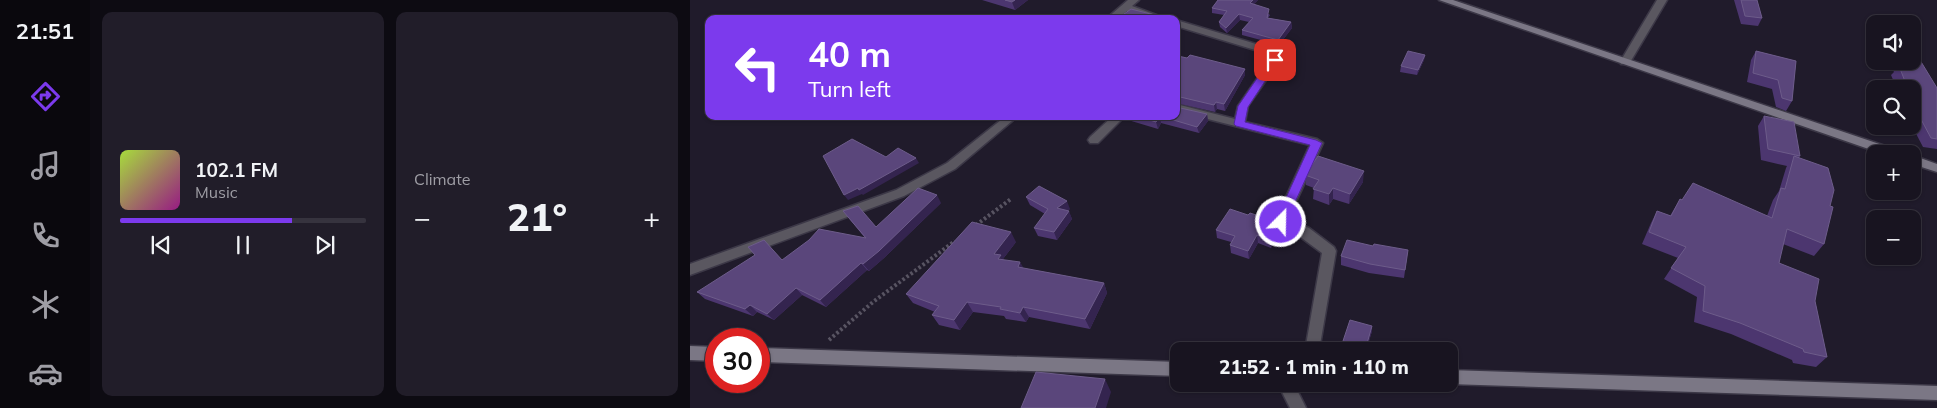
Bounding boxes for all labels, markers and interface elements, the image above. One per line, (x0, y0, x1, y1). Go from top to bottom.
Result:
map controls (1866, 15, 1921, 265)
button: sound (1866, 15, 1921, 70)
text: 21:51 (16, 17, 74, 45)
text: 40 m (808, 32, 891, 76)
icon: left (725, 35, 790, 100)
pin (1254, 39, 1296, 81)
icon: arrive (1261, 46, 1289, 74)
text: Turn left (808, 75, 891, 103)
icon: directions (28, 79, 63, 114)
button: search (1866, 80, 1921, 135)
button: + (1866, 145, 1921, 200)
icon: music (28, 148, 63, 183)
text: 102.1 FM (195, 158, 278, 182)
text: Climate (414, 169, 470, 189)
text: Music (195, 182, 238, 202)
text: 21° (507, 193, 567, 241)
position arrow (1254, 195, 1306, 247)
text: − (414, 200, 431, 235)
text: + (643, 200, 660, 235)
button: − (1866, 210, 1921, 265)
icon: phone (28, 218, 63, 253)
icon: previous (147, 231, 175, 259)
icon: pause (229, 231, 257, 259)
icon: next (311, 231, 339, 259)
icon: climate (28, 287, 63, 322)
speed limit sign: 30 (705, 328, 770, 393)
text: 21:52 · 1 min · 110 m (1219, 355, 1409, 379)
icon: car (28, 356, 63, 391)

